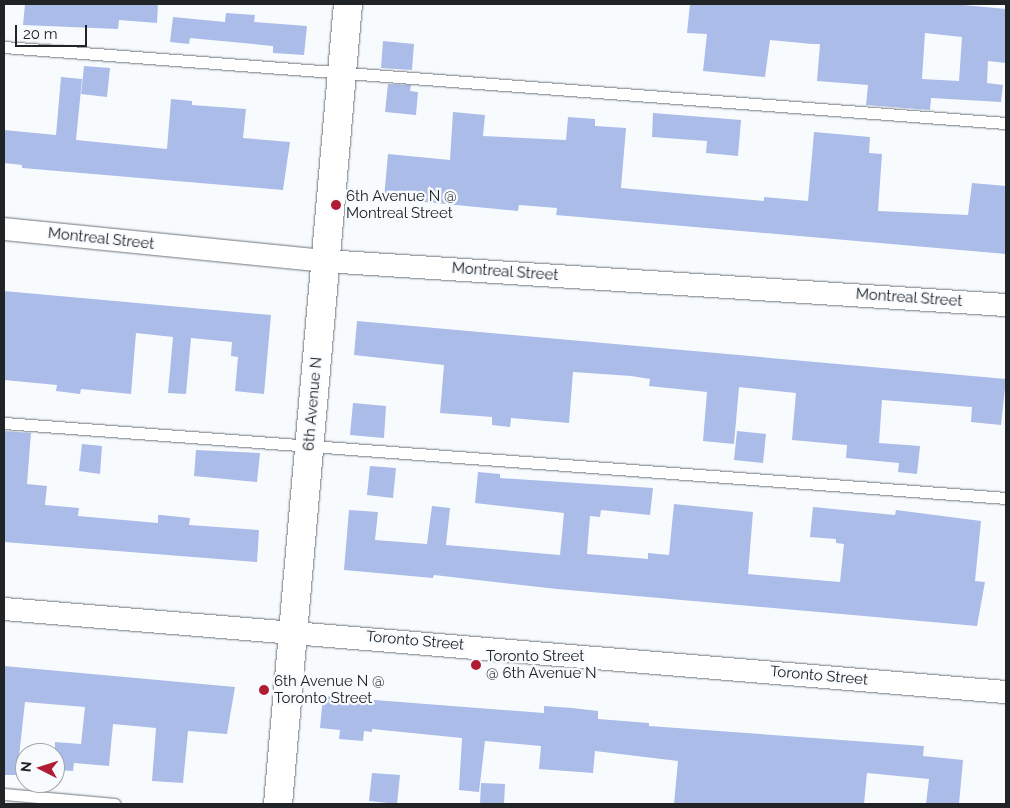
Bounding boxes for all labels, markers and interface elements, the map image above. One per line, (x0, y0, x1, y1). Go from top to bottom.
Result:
scale bar (18, 15, 90, 47)
text: 20 m (23, 25, 58, 43)
place label: 6th Avenue N @ Montreal Street (346, 187, 457, 222)
marker: 6th Avenue N @ Montreal Street (330, 199, 342, 211)
street label: Montreal Street (47, 224, 155, 254)
street label: Montreal Street (451, 259, 559, 285)
street label: Montreal Street (855, 285, 963, 311)
street label: 6th Avenue N (300, 356, 326, 452)
street label: Toronto Street (365, 628, 465, 654)
place label: Toronto Street @ 6th Avenue N (486, 647, 597, 682)
marker: Toronto Street @ 6th Avenue N (470, 659, 482, 671)
street label: Toronto Street (769, 663, 869, 689)
place label: 6th Avenue N @ Toronto Street (274, 672, 385, 707)
marker: 6th Avenue N @ Toronto Street (258, 684, 270, 696)
north arrow (15, 743, 65, 793)
text: N (18, 761, 34, 773)

